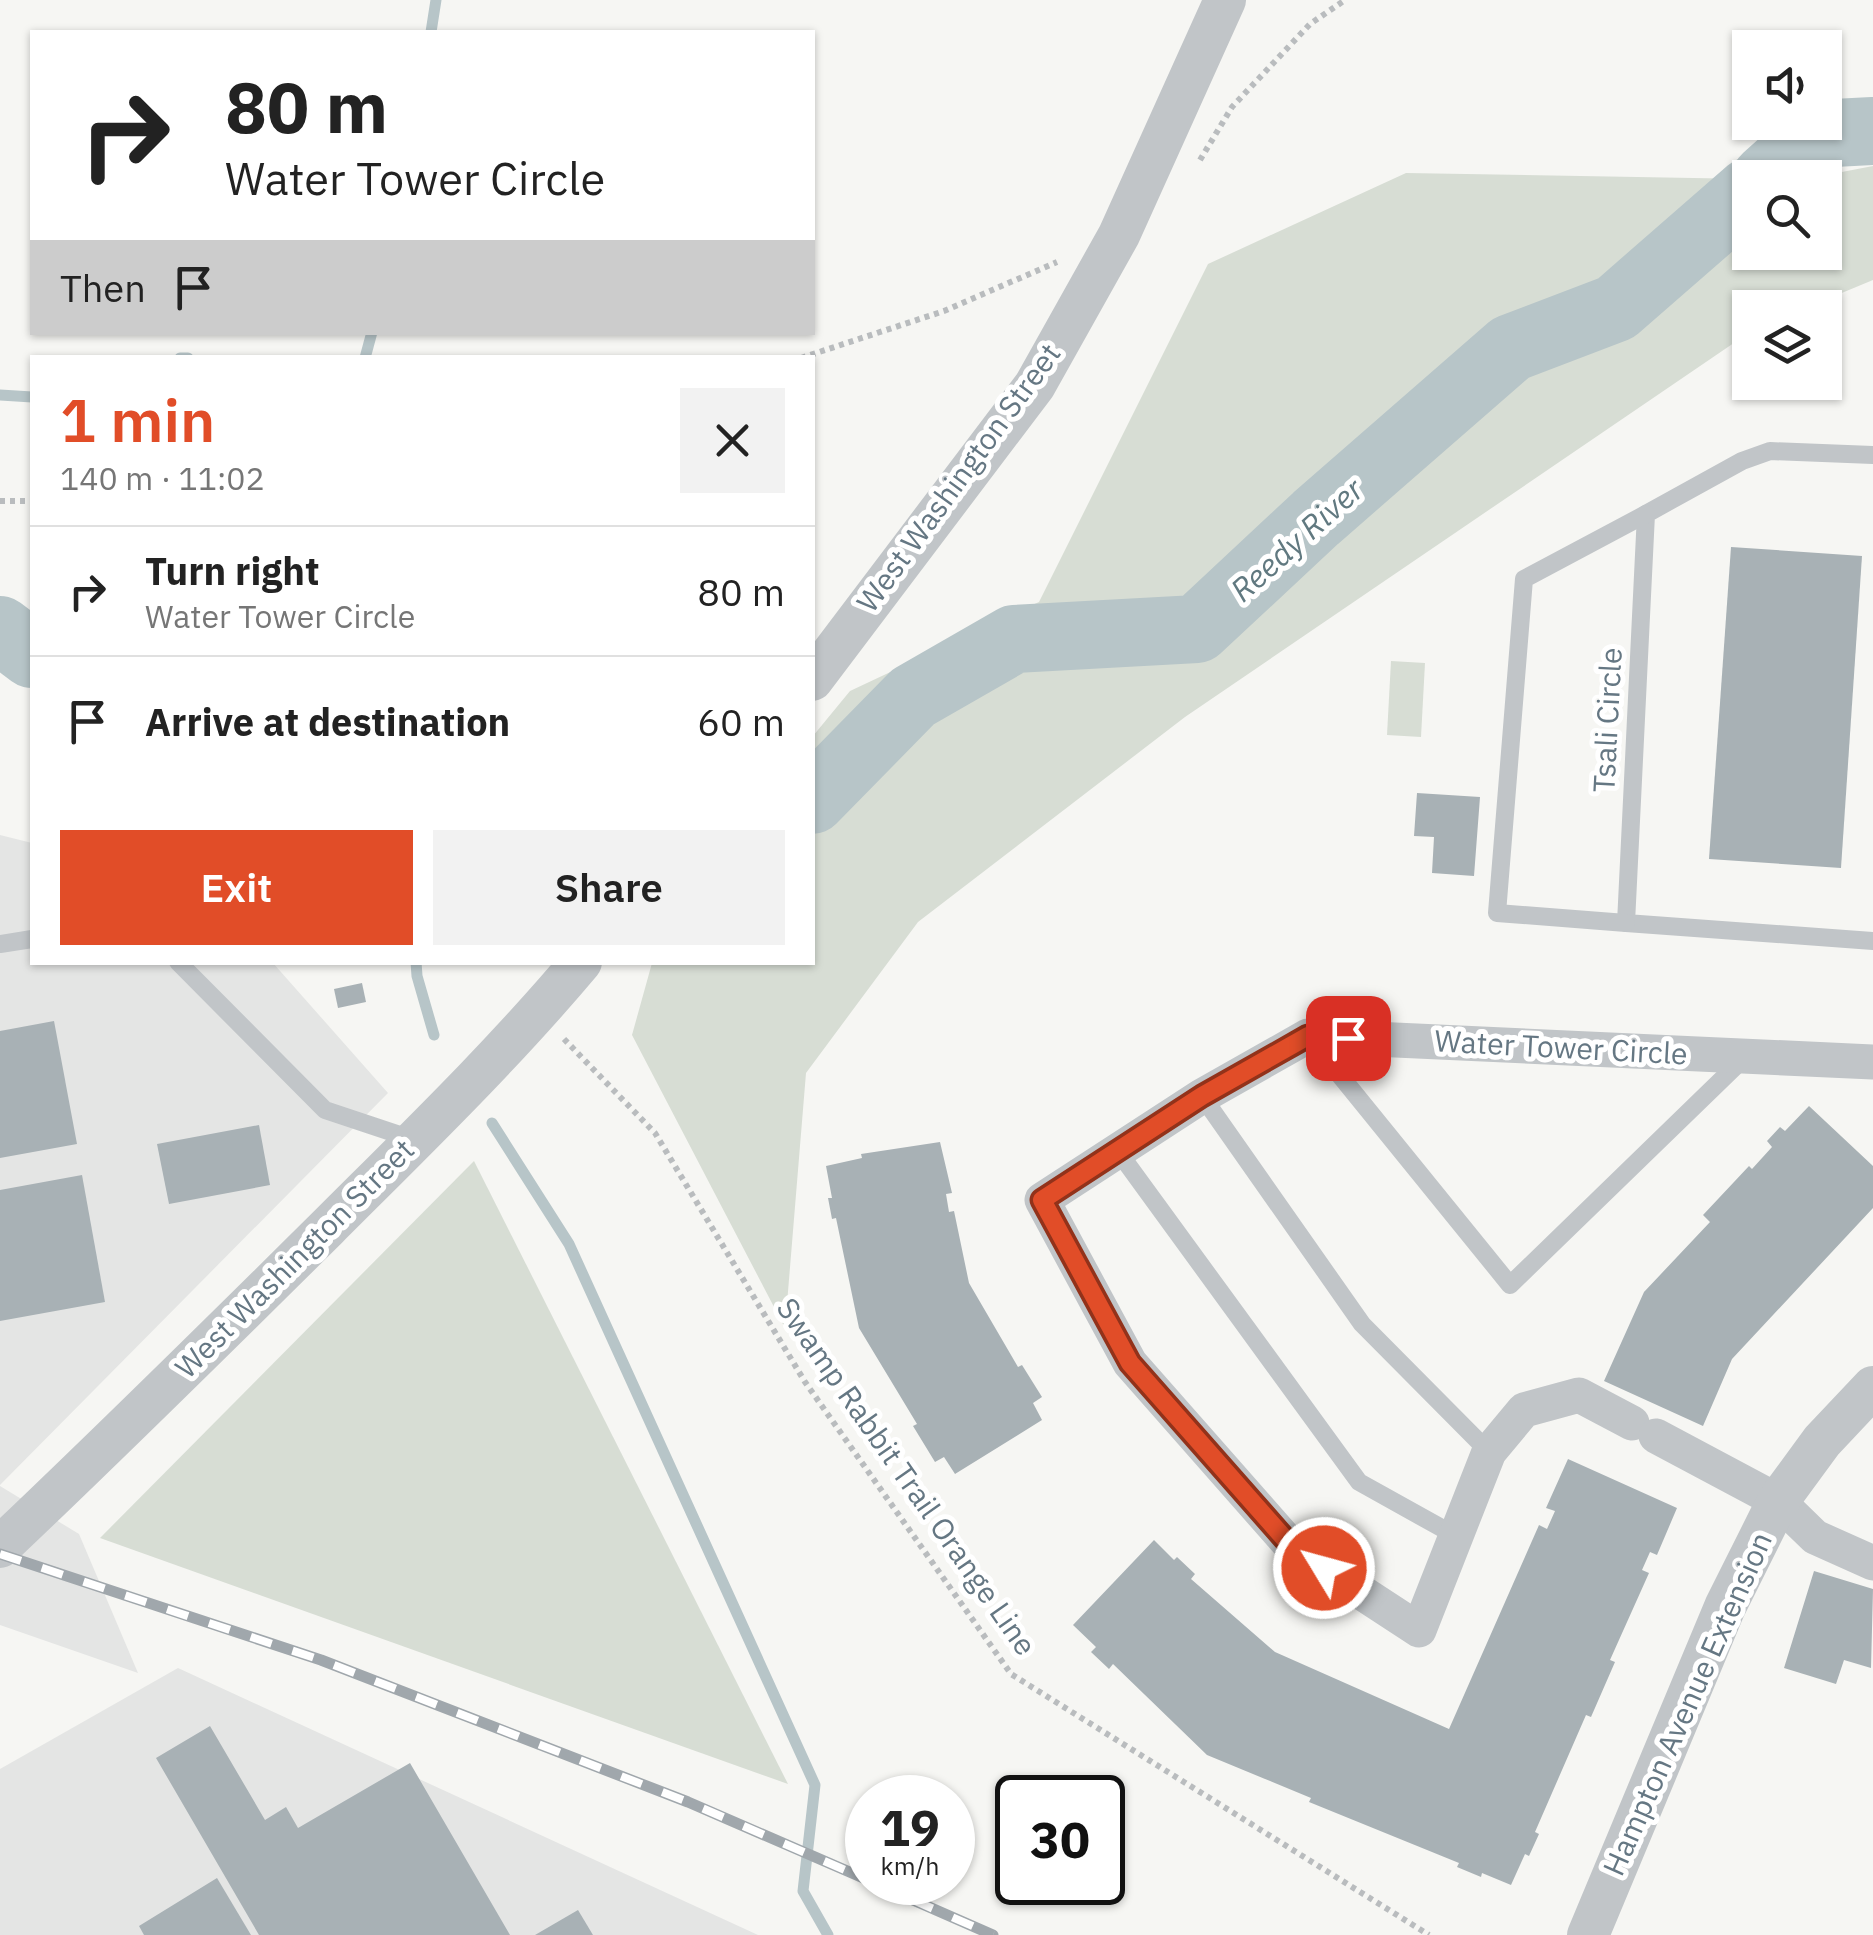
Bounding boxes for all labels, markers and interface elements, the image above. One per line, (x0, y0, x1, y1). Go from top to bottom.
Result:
map controls (1732, 30, 1842, 400)
button: sound (1732, 30, 1842, 140)
text: 80 m (225, 61, 388, 152)
icon: right (60, 70, 190, 200)
text: Water Tower Circle (225, 149, 605, 207)
button: search (1732, 160, 1842, 270)
icon: arrive (166, 260, 221, 315)
text: Then (60, 263, 146, 312)
button: layers (1732, 290, 1842, 400)
street label: West Washington Street (847, 335, 1068, 619)
text: 1 min (60, 380, 215, 459)
button: close (680, 388, 785, 493)
text: 140 m · 11:02 (60, 457, 265, 499)
water label: Reedy River (1221, 468, 1373, 610)
text: Turn right (145, 546, 320, 595)
icon: right (60, 564, 115, 619)
text: 80 m (697, 567, 785, 616)
text: Water Tower Circle (145, 595, 415, 637)
street label: Tsali Circle (1583, 646, 1630, 793)
icon: arrive (60, 694, 115, 749)
text: Arrive at destination (145, 697, 510, 746)
text: 60 m (697, 697, 785, 746)
button: Exit (60, 830, 413, 945)
button: Share (433, 830, 785, 945)
pin (1306, 996, 1391, 1081)
icon: arrive (1321, 1011, 1376, 1066)
street label: Water Tower Circle (1434, 1020, 1689, 1073)
street label: West Washington Street (166, 1130, 422, 1386)
street label: Swamp Rabbit Trail Orange Line (769, 1290, 1046, 1662)
position arrow (1272, 1516, 1376, 1620)
street label: Hampton Avenue Extension (1593, 1526, 1780, 1881)
speed limit sign: 30 (995, 1775, 1125, 1905)
text: 19 (880, 1795, 940, 1860)
text: km/h (881, 1849, 939, 1882)

